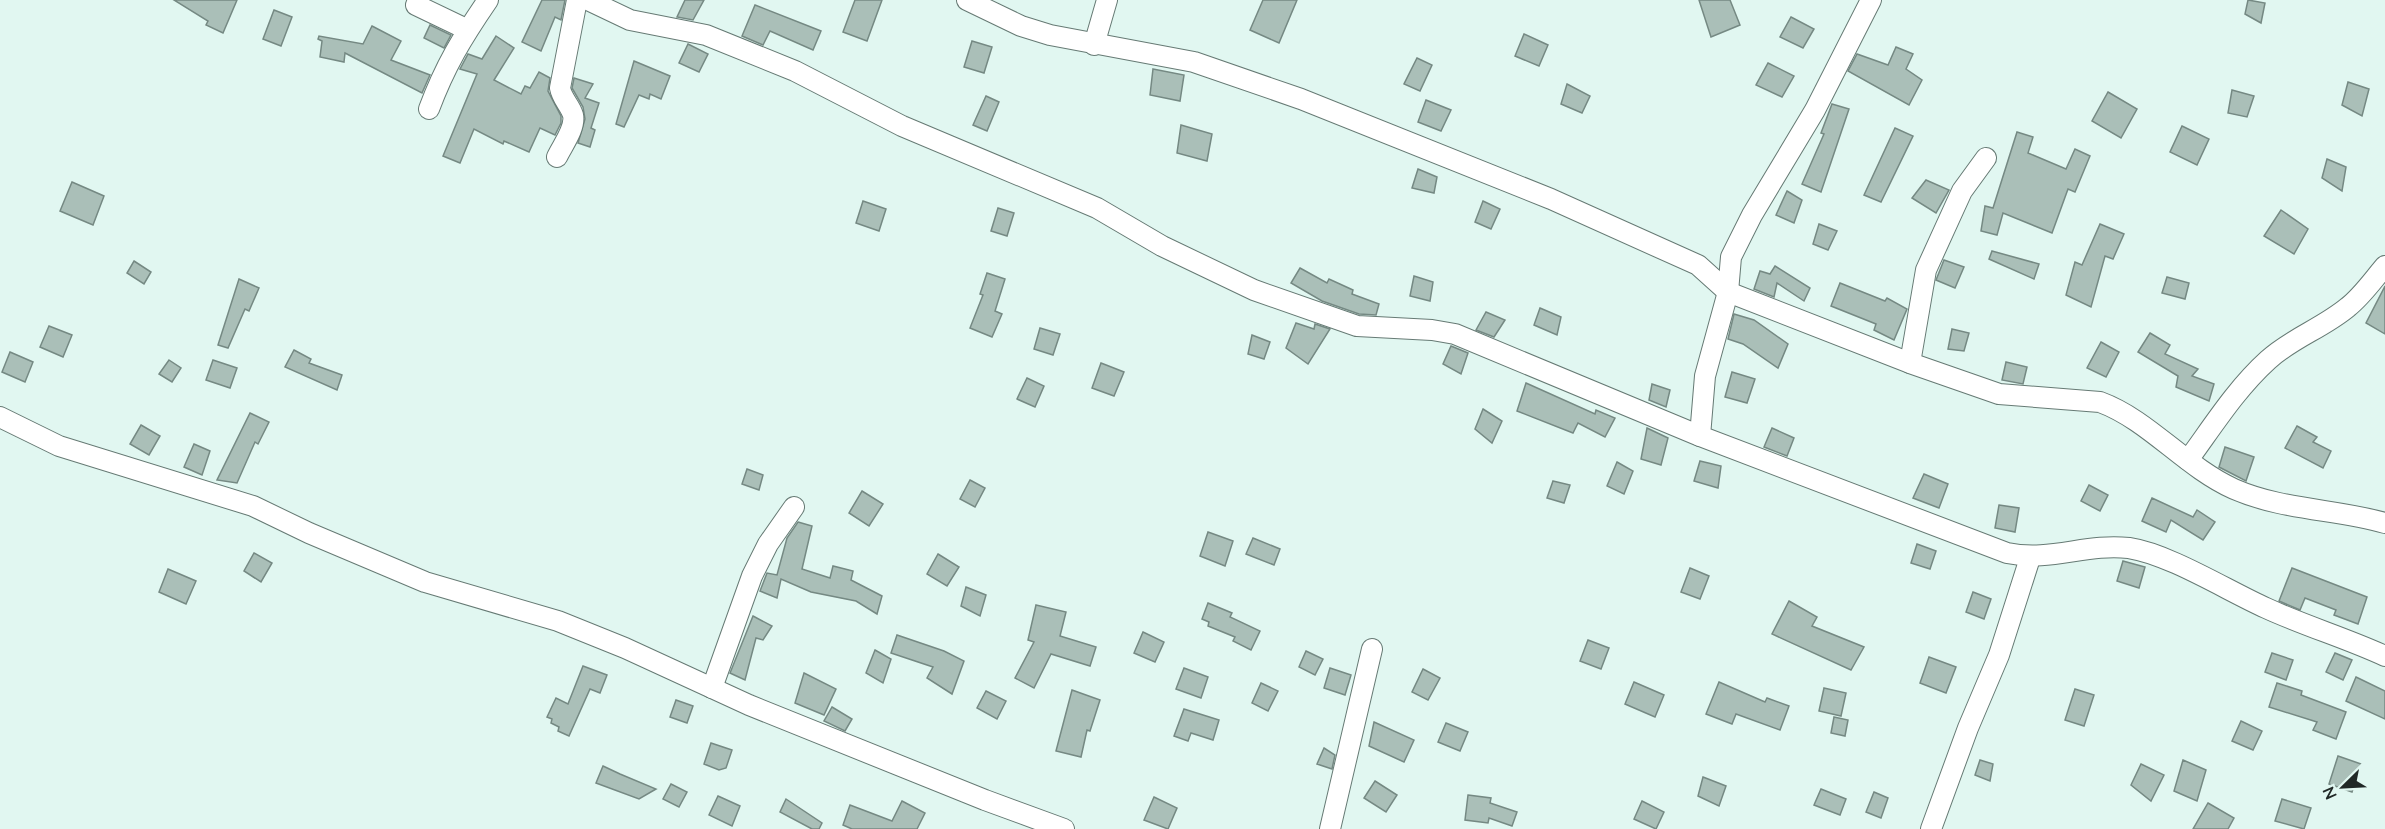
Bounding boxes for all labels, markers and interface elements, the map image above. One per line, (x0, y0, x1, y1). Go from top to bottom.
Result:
north arrow (2313, 757, 2373, 817)
text: N (2318, 783, 2343, 803)

